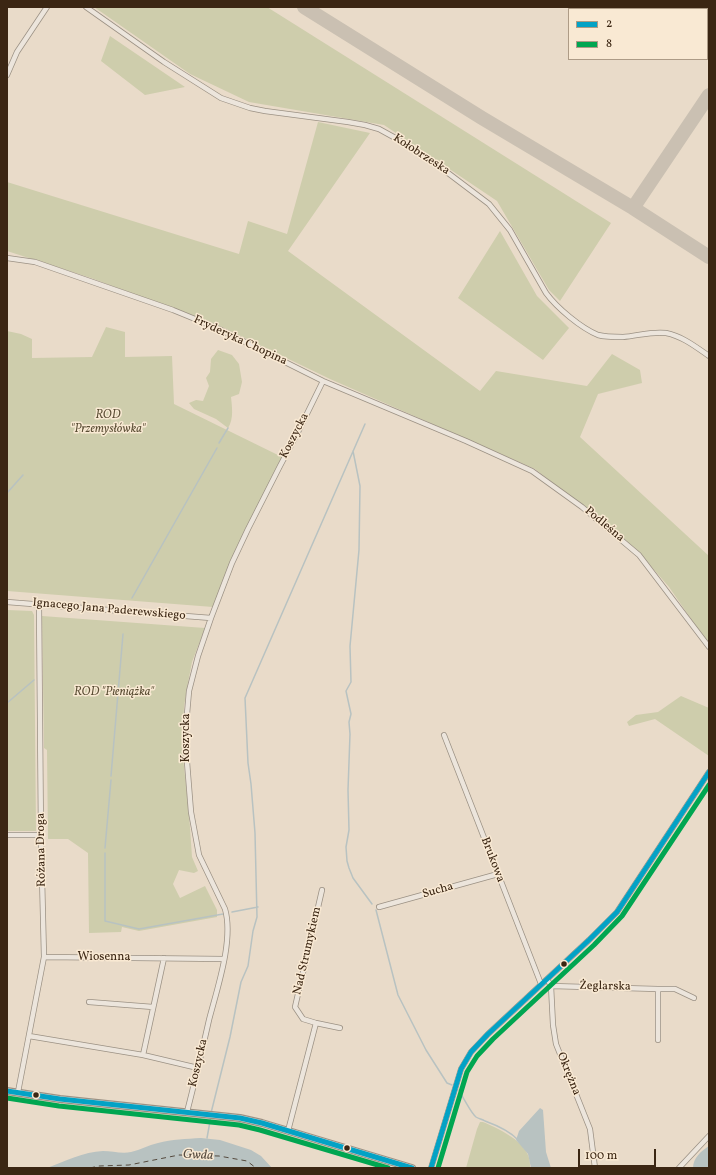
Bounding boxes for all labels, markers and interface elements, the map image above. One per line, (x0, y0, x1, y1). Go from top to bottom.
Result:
legend (568, 8, 708, 60)
text: 2 (606, 16, 612, 32)
text: 8 (606, 36, 612, 52)
street label: Kołobrzeska (390, 131, 452, 179)
street label: Fryderyka Chopina (191, 313, 289, 369)
park label: ROD "Przemysłówka" (71, 409, 145, 437)
street label: Koszycka (277, 411, 313, 461)
street label: Podleśna (581, 504, 627, 546)
street label: Ignacego Jana Paderewskiego (32, 596, 186, 624)
park label: ROD "Pieniążka" (74, 686, 154, 700)
street label: Koszycka (180, 713, 194, 763)
street label: Różana Droga (34, 813, 50, 887)
street label: Brukowa (477, 835, 507, 885)
street label: Sucha (421, 880, 455, 902)
street label: Nad Strumykiem (291, 906, 325, 996)
street label: Wiosenna (78, 951, 130, 965)
unlabelled marker (559, 959, 569, 969)
street label: Żeglarska (579, 979, 631, 995)
street label: Koszycka (186, 1037, 212, 1089)
street label: Okrężna (553, 1050, 583, 1098)
unlabelled marker (31, 1090, 41, 1100)
scale bar (580, 1141, 658, 1167)
unlabelled marker (342, 1143, 352, 1153)
water label: Gwda (183, 1148, 213, 1164)
text: 100 m (585, 1148, 617, 1164)

